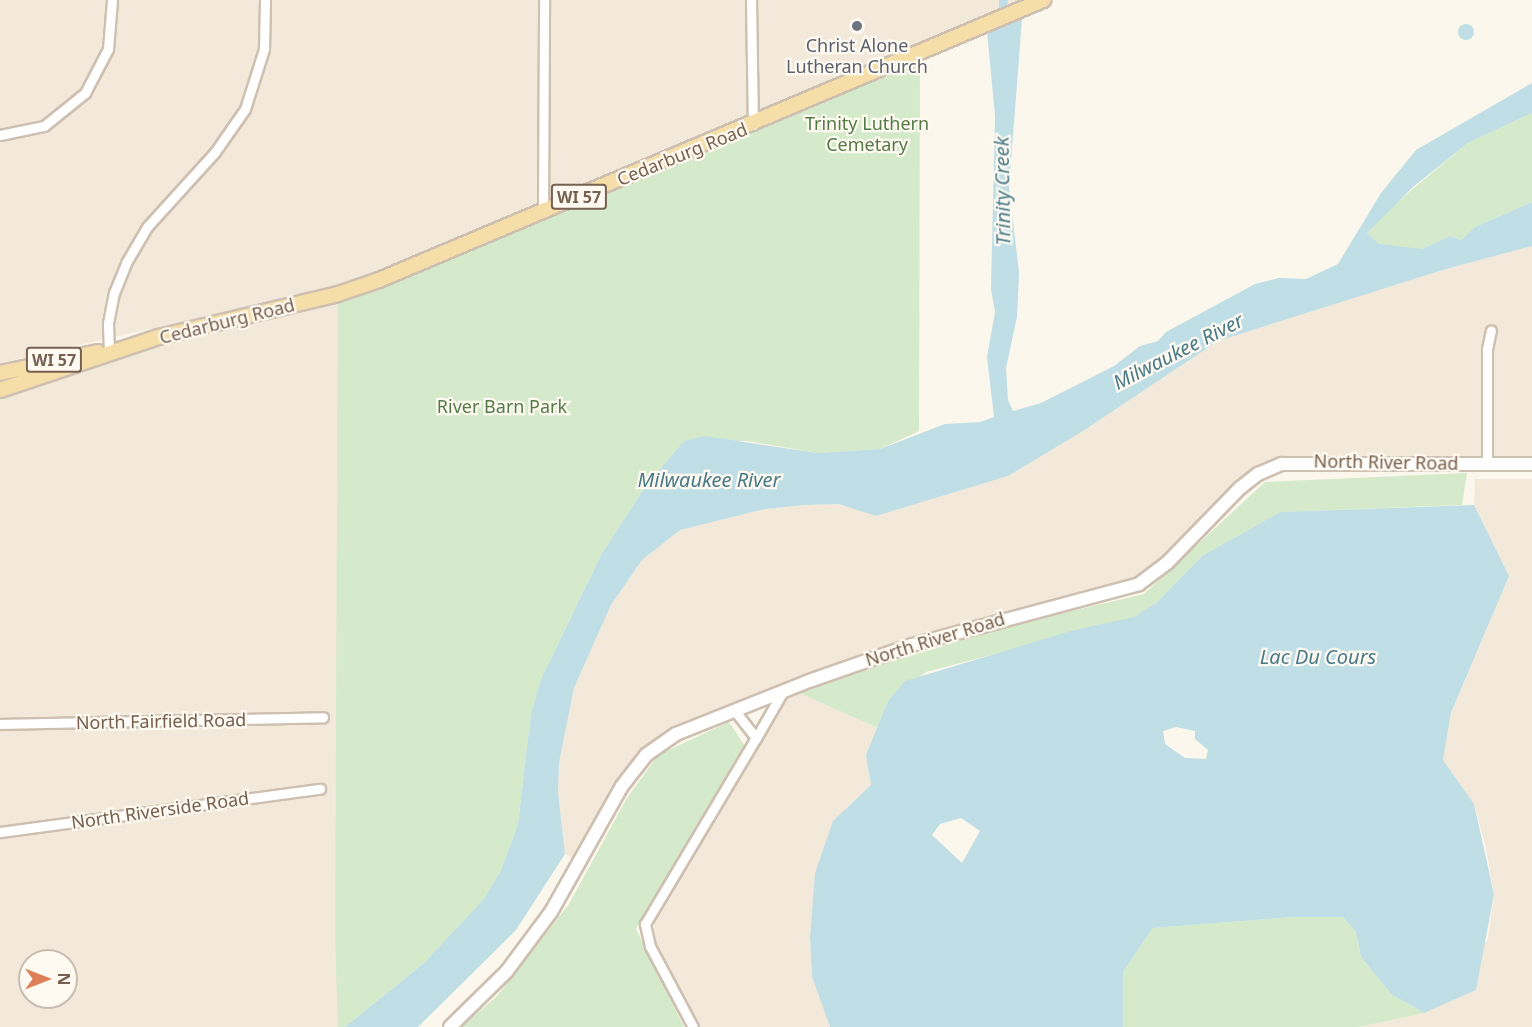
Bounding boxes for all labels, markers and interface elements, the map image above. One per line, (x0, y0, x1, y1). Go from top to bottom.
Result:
marker: Christ Alone Lutheran Church (850, 19, 864, 33)
place label: Christ Alone Lutheran Church (786, 35, 928, 78)
park label: Trinity Luthern Cemetary (805, 113, 929, 156)
street label: Cedarburg Road (614, 118, 750, 190)
water label: Trinity Creek (989, 136, 1015, 246)
road number: WI 57 (550, 184, 608, 210)
street label: Cedarburg Road (157, 294, 297, 348)
water label: Milwaukee River (1109, 308, 1247, 394)
road number: WI 57 (26, 347, 82, 373)
park label: River Barn Park (437, 395, 567, 417)
street label: North River Road (1313, 450, 1459, 474)
water label: Milwaukee River (637, 467, 781, 491)
street label: North River Road (863, 608, 1007, 670)
water label: Lac Du Cours (1260, 644, 1376, 668)
street label: North Fairfield Road (76, 709, 246, 733)
street label: North Riverside Road (70, 787, 250, 833)
north arrow (18, 949, 78, 1009)
text: N (53, 972, 75, 986)

